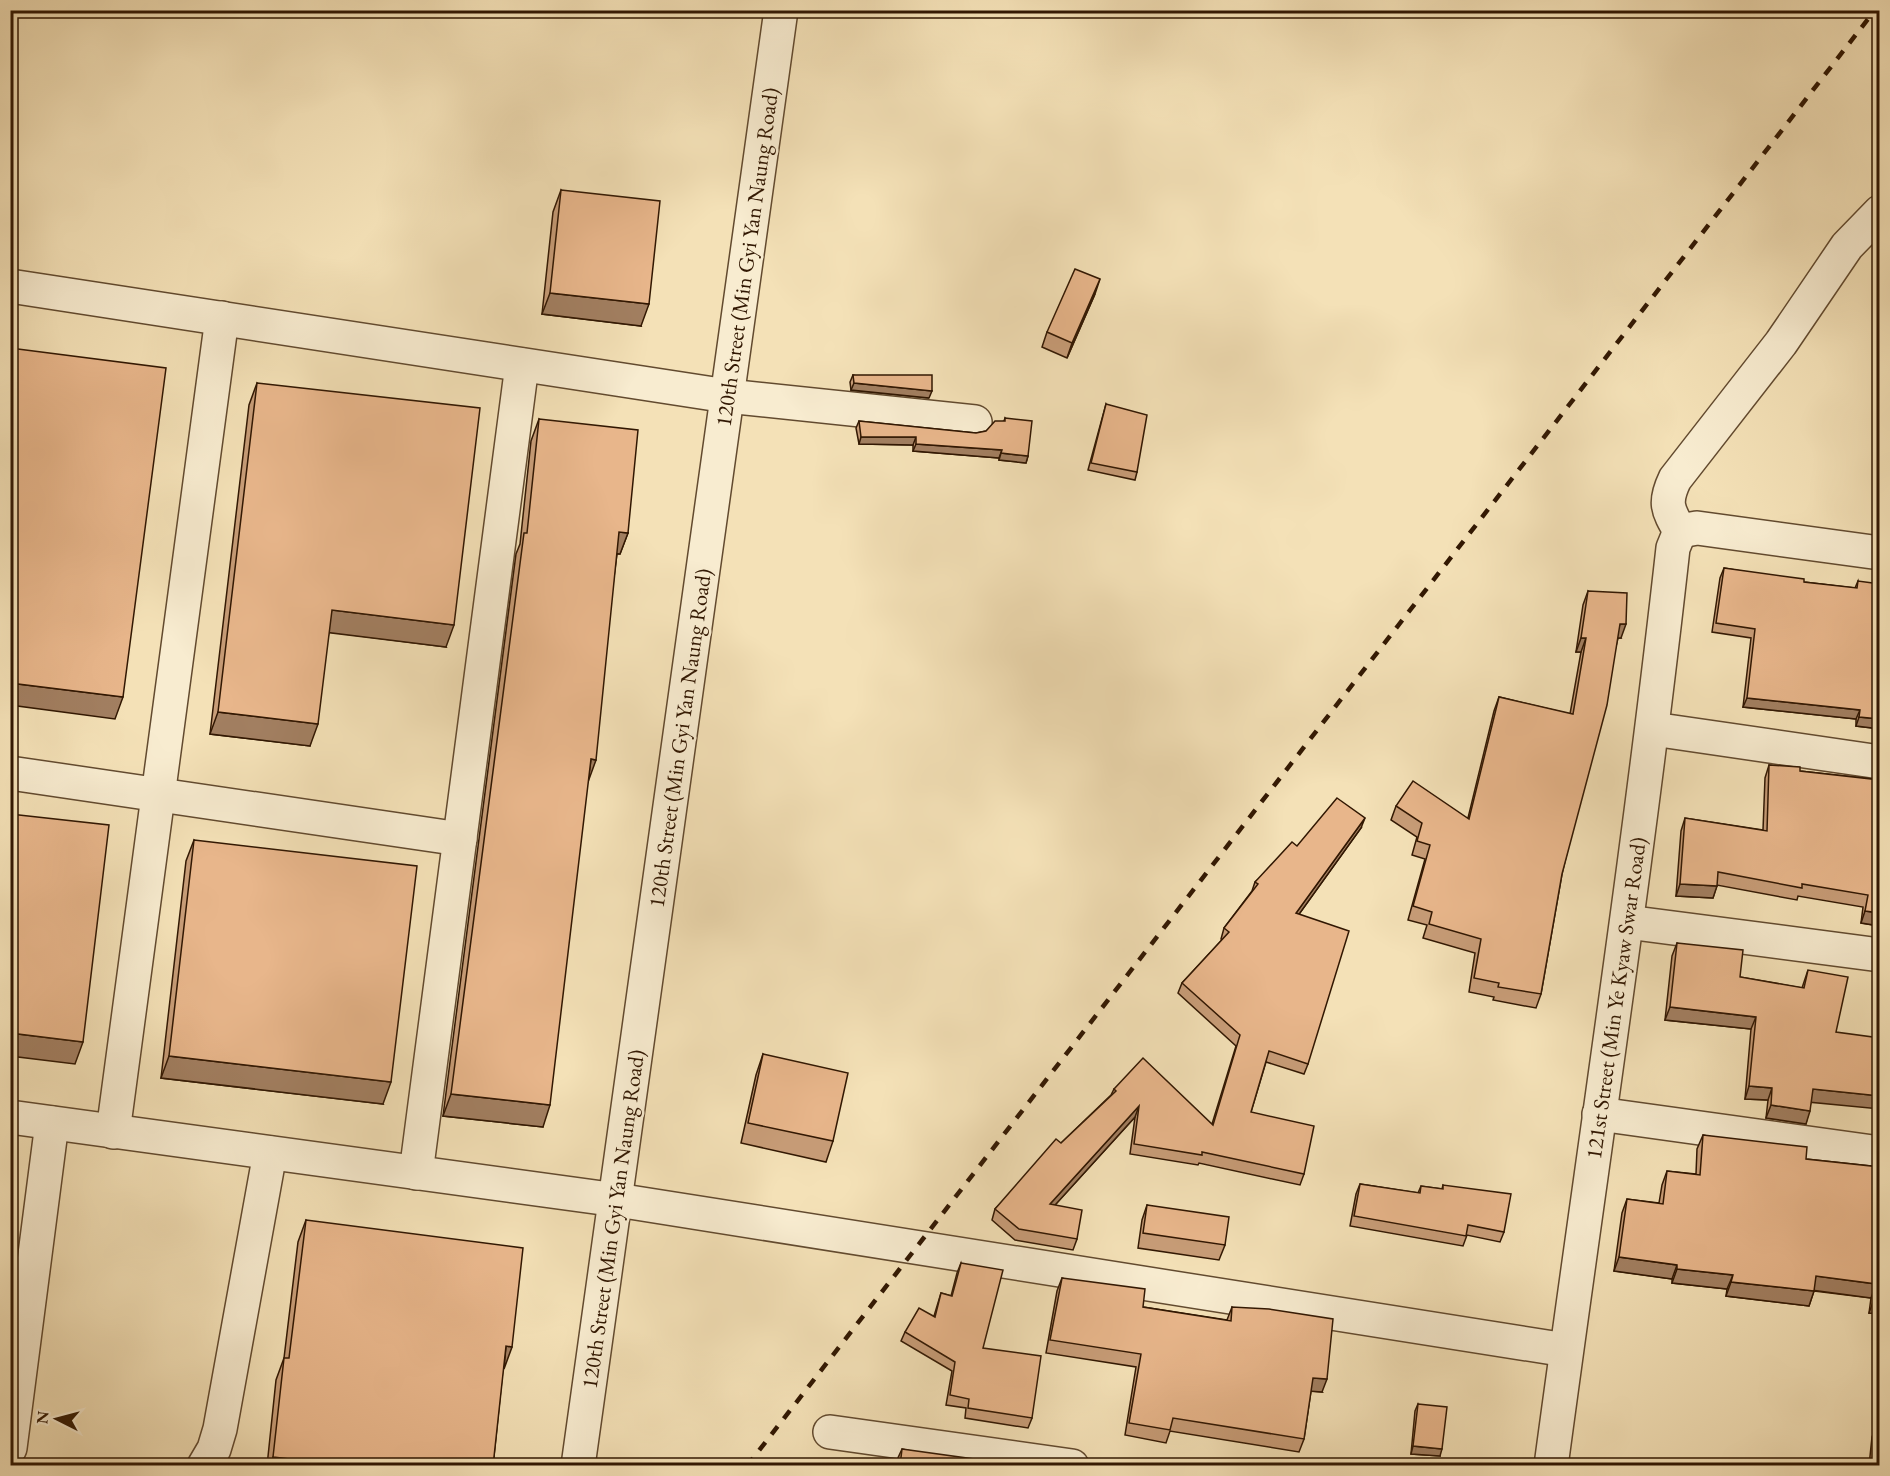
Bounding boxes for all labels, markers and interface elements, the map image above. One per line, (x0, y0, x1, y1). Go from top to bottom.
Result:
street label: 120th Street (Min Gyi Yan Naung Road) (709, 85, 785, 429)
street label: 120th Street (Min Gyi Yan Naung Road) (642, 566, 718, 910)
street label: 121st Street (Min Ye Kyaw Swar Road) (1579, 835, 1653, 1161)
street label: 120th Street (Min Gyi Yan Naung Road) (575, 1047, 651, 1391)
north arrow (27, 1389, 87, 1449)
text: N (31, 1410, 54, 1425)

